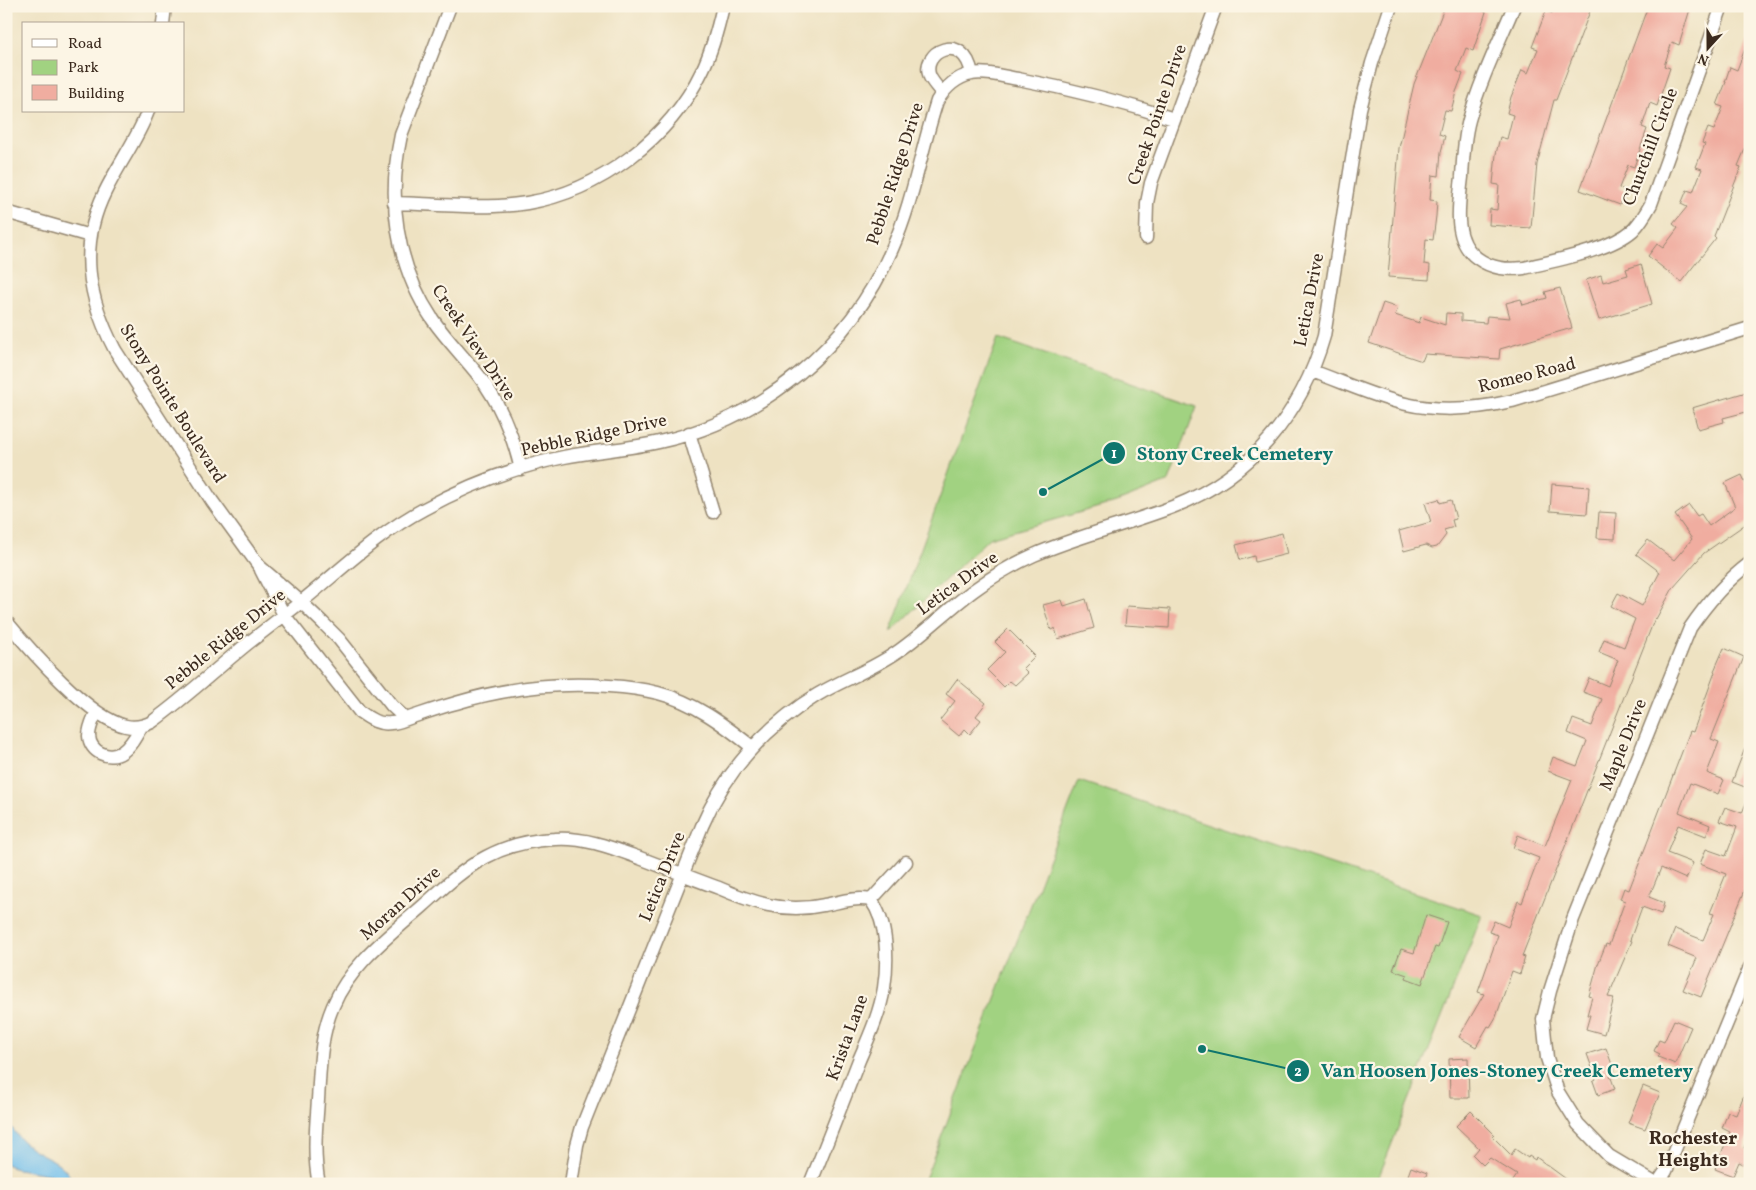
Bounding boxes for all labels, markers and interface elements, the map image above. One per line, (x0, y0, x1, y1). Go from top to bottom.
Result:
legend (22, 22, 185, 112)
north arrow (1684, 22, 1734, 72)
text: Road (68, 34, 102, 55)
street label: Creek Pointe Drive (1122, 41, 1194, 189)
text: N (1696, 48, 1712, 69)
text: Park (68, 58, 99, 79)
text: Building (68, 84, 125, 105)
street label: Churchill Circle (1617, 84, 1685, 210)
street label: Pebble Ridge Drive (861, 99, 931, 249)
street label: Letica Drive (1289, 251, 1331, 349)
street label: Creek View Drive (425, 280, 521, 406)
street label: Stony Pointe Boulevard (113, 320, 231, 488)
street label: Romeo Road (1476, 352, 1578, 400)
street label: Pebble Ridge Drive (519, 408, 669, 464)
callout: Stony Creek Cemetery (1102, 436, 1343, 470)
text: Stony Creek Cemetery (1137, 442, 1334, 468)
text: 1 (1111, 444, 1117, 465)
street label: Letica Drive (912, 546, 1004, 622)
street label: Pebble Ridge Drive (160, 584, 292, 696)
street label: Maple Drive (1594, 695, 1654, 795)
street label: Letica Drive (634, 828, 692, 926)
street label: Moran Drive (355, 861, 447, 947)
street label: Krista Lane (821, 991, 875, 1085)
callout: Van Hoosen Jones-Stoney Creek Cemetery (1285, 1054, 1703, 1088)
text: Van Hoosen Jones-Stoney Creek Cemetery (1321, 1059, 1693, 1085)
text: 2 (1294, 1062, 1302, 1083)
district label: Rochester Heights (1649, 1126, 1737, 1174)

